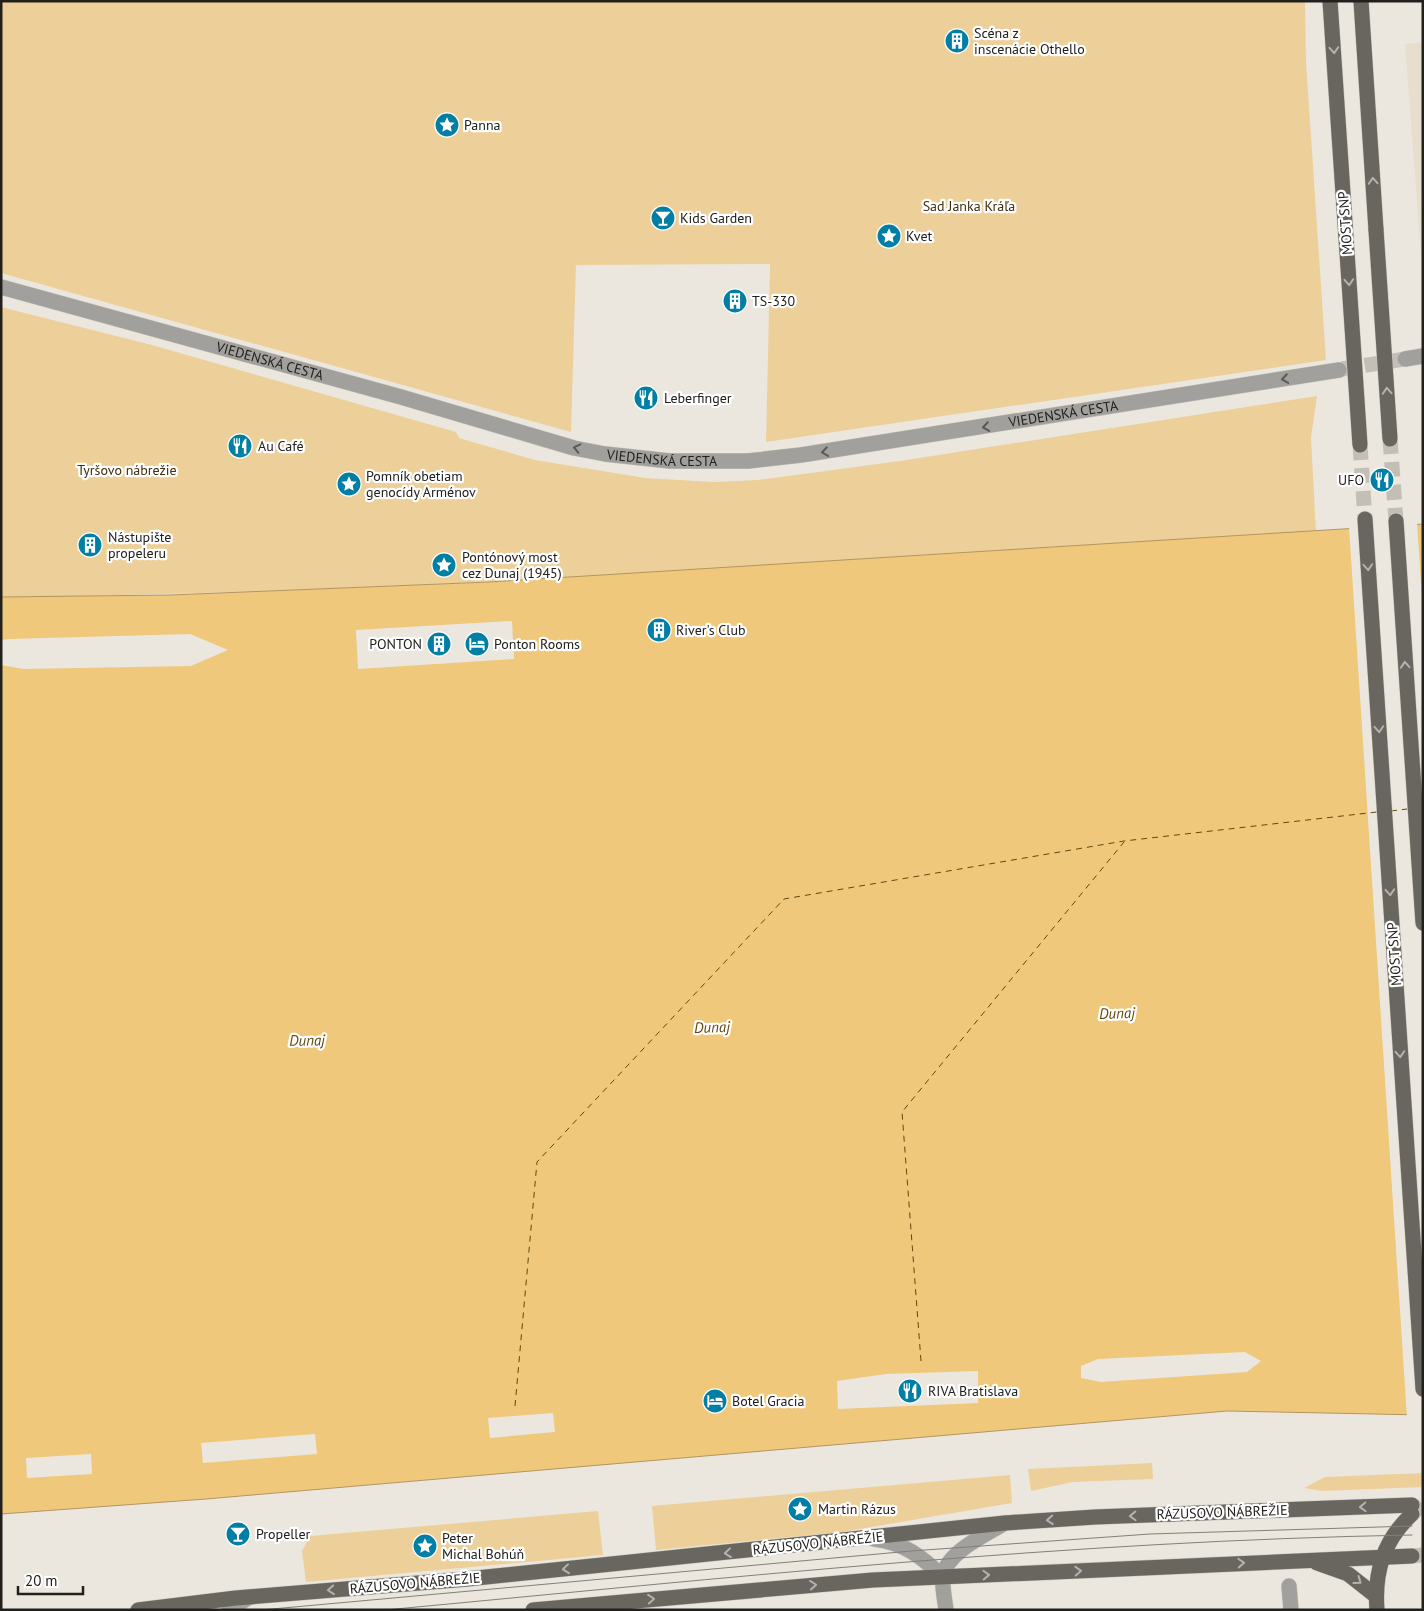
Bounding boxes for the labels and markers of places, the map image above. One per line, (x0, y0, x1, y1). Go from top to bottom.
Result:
place label: Scéna z inscenácie Othello (974, 24, 1085, 58)
building icon: Scéna z inscenácie Othello (944, 28, 970, 54)
place icon: Panna (434, 112, 460, 138)
place label: Panna (464, 116, 501, 134)
bar icon: Kids Garden (650, 205, 676, 231)
place label: Kids Garden (680, 209, 752, 227)
place icon: Kvet (876, 223, 902, 249)
place label: Kvet (906, 227, 932, 245)
building icon: TS-330 (722, 288, 748, 314)
place label: TS-330 (752, 292, 796, 310)
restaurant icon: Leberfinger (633, 385, 659, 411)
place label: Leberfinger (664, 389, 732, 407)
restaurant icon: Au Café (227, 433, 253, 459)
place label: Au Café (258, 437, 304, 455)
place label: Pomník obetiam genocídy Arménov (366, 467, 476, 501)
restaurant icon: UFO (1369, 467, 1395, 493)
place icon: Pomník obetiam genocídy Arménov (336, 471, 362, 497)
place label: UFO (1338, 471, 1364, 489)
place label: Nástupište propeleru (108, 528, 171, 562)
building icon: Nástupište propeleru (77, 532, 103, 558)
place label: Pontónový most cez Dunaj (1945) (462, 548, 562, 582)
place icon: Pontónový most cez Dunaj (1945) (431, 552, 457, 578)
building icon: River's Club (646, 617, 672, 643)
place label: River's Club (676, 621, 746, 639)
building icon: PONTON (426, 631, 452, 657)
hotel icon: Ponton Rooms (464, 631, 490, 657)
place label: PONTON (369, 635, 422, 653)
place label: Ponton Rooms (494, 635, 580, 653)
restaurant icon: RIVA Bratislava (897, 1378, 923, 1404)
place label: RIVA Bratislava (928, 1382, 1018, 1400)
hotel icon: Botel Gracia (702, 1388, 728, 1414)
place label: Botel Gracia (732, 1392, 805, 1410)
place icon: Martin Rázus (787, 1496, 813, 1522)
place label: Martin Rázus (818, 1500, 896, 1518)
bar icon: Propeller (225, 1521, 251, 1547)
place label: Propeller (256, 1525, 311, 1543)
place label: Peter Michal Bohúň (442, 1529, 524, 1563)
place icon: Peter Michal Bohúň (412, 1533, 438, 1559)

